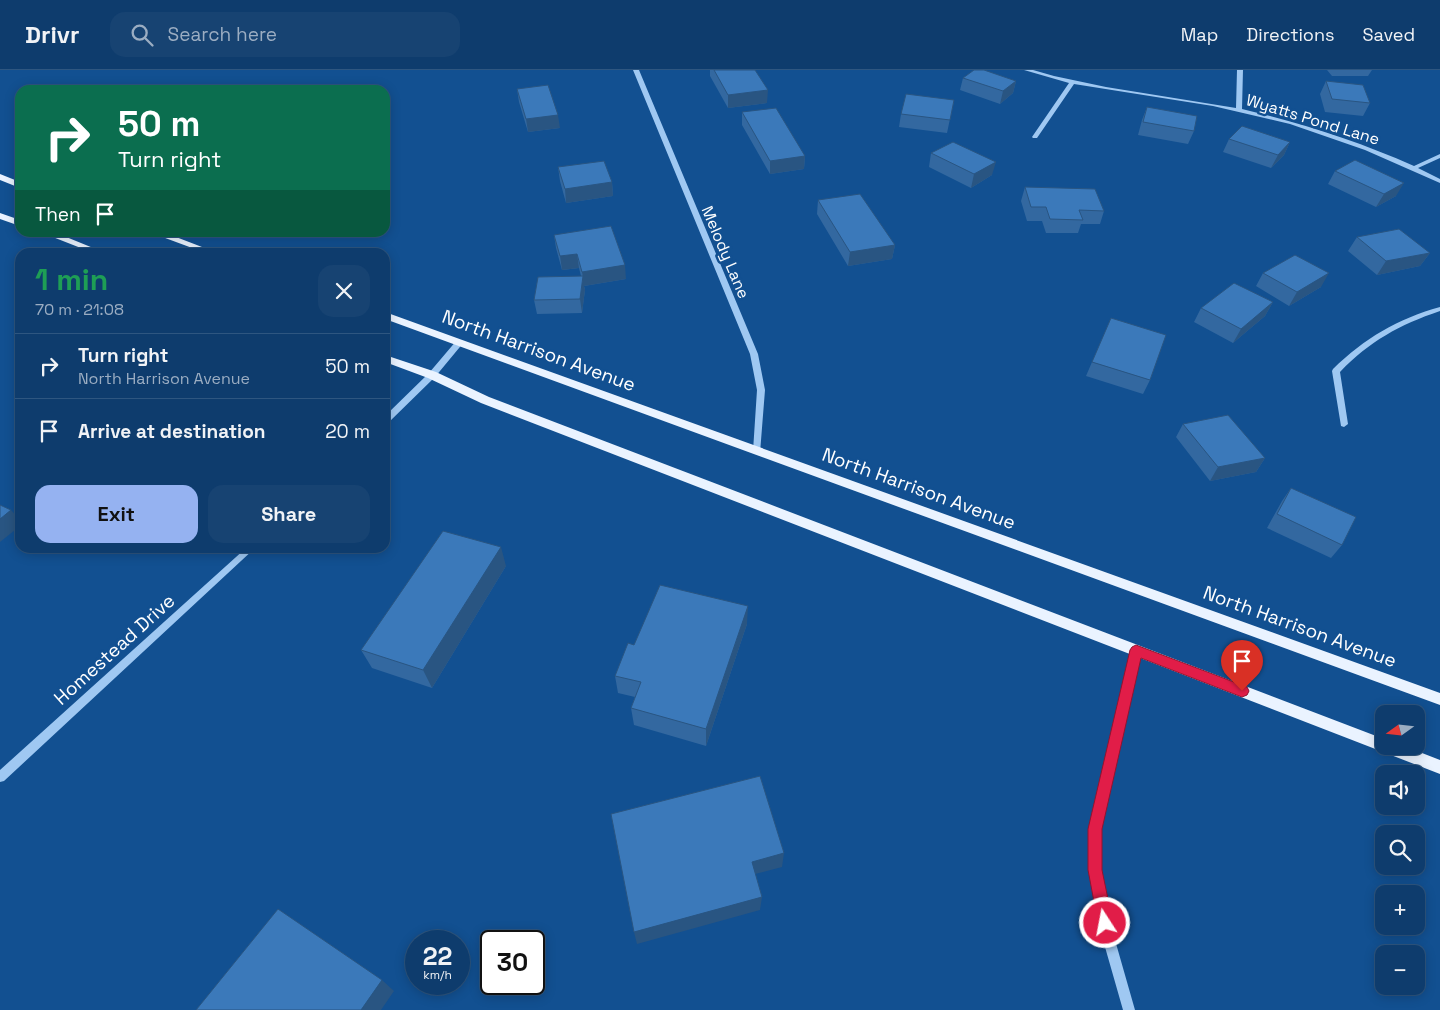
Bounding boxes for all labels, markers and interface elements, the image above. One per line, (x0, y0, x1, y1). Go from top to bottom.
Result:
search box (110, 12, 460, 57)
text: Drivr (25, 19, 80, 50)
icon: search (128, 21, 156, 49)
text: Search here (168, 22, 277, 47)
text: Map (1181, 23, 1218, 46)
text: Directions (1246, 23, 1335, 46)
text: Saved (1363, 23, 1415, 46)
street label: Wyatts Pond Lane (1243, 89, 1382, 150)
text: 50 m (118, 102, 200, 146)
icon: right (35, 105, 100, 170)
text: Turn right (118, 145, 221, 173)
icon: arrive (91, 200, 119, 228)
text: Then (35, 202, 81, 227)
street label: Melody Lane (697, 203, 754, 302)
text: 1 min (35, 260, 108, 299)
button: close (318, 265, 370, 317)
text: 70 m · 21:08 (35, 299, 124, 320)
street label: North Harrison Avenue (439, 304, 639, 397)
text: Turn right (78, 343, 168, 368)
icon: right (35, 352, 63, 380)
text: 50 m (325, 354, 370, 379)
text: North Harrison Avenue (78, 368, 250, 389)
icon: arrive (35, 417, 63, 445)
text: Arrive at destination (78, 419, 266, 444)
text: 20 m (325, 419, 370, 444)
street label: North Harrison Avenue (819, 442, 1019, 535)
button: Exit (35, 485, 198, 543)
button: Share (208, 485, 370, 543)
street label: North Harrison Avenue (1200, 580, 1400, 673)
street label: Homestead Drive (49, 588, 180, 710)
pin (1221, 640, 1263, 691)
icon: arrive (1228, 647, 1256, 675)
north arrow (1375, 705, 1425, 755)
map controls (1375, 705, 1425, 995)
button: sound (1375, 765, 1425, 815)
button: search (1375, 825, 1425, 875)
button: + (1375, 885, 1425, 935)
position arrow (1078, 896, 1130, 948)
speed limit sign: 30 (480, 930, 545, 995)
text: 22 (423, 940, 452, 972)
button: − (1375, 945, 1425, 995)
text: km/h (423, 967, 452, 983)

